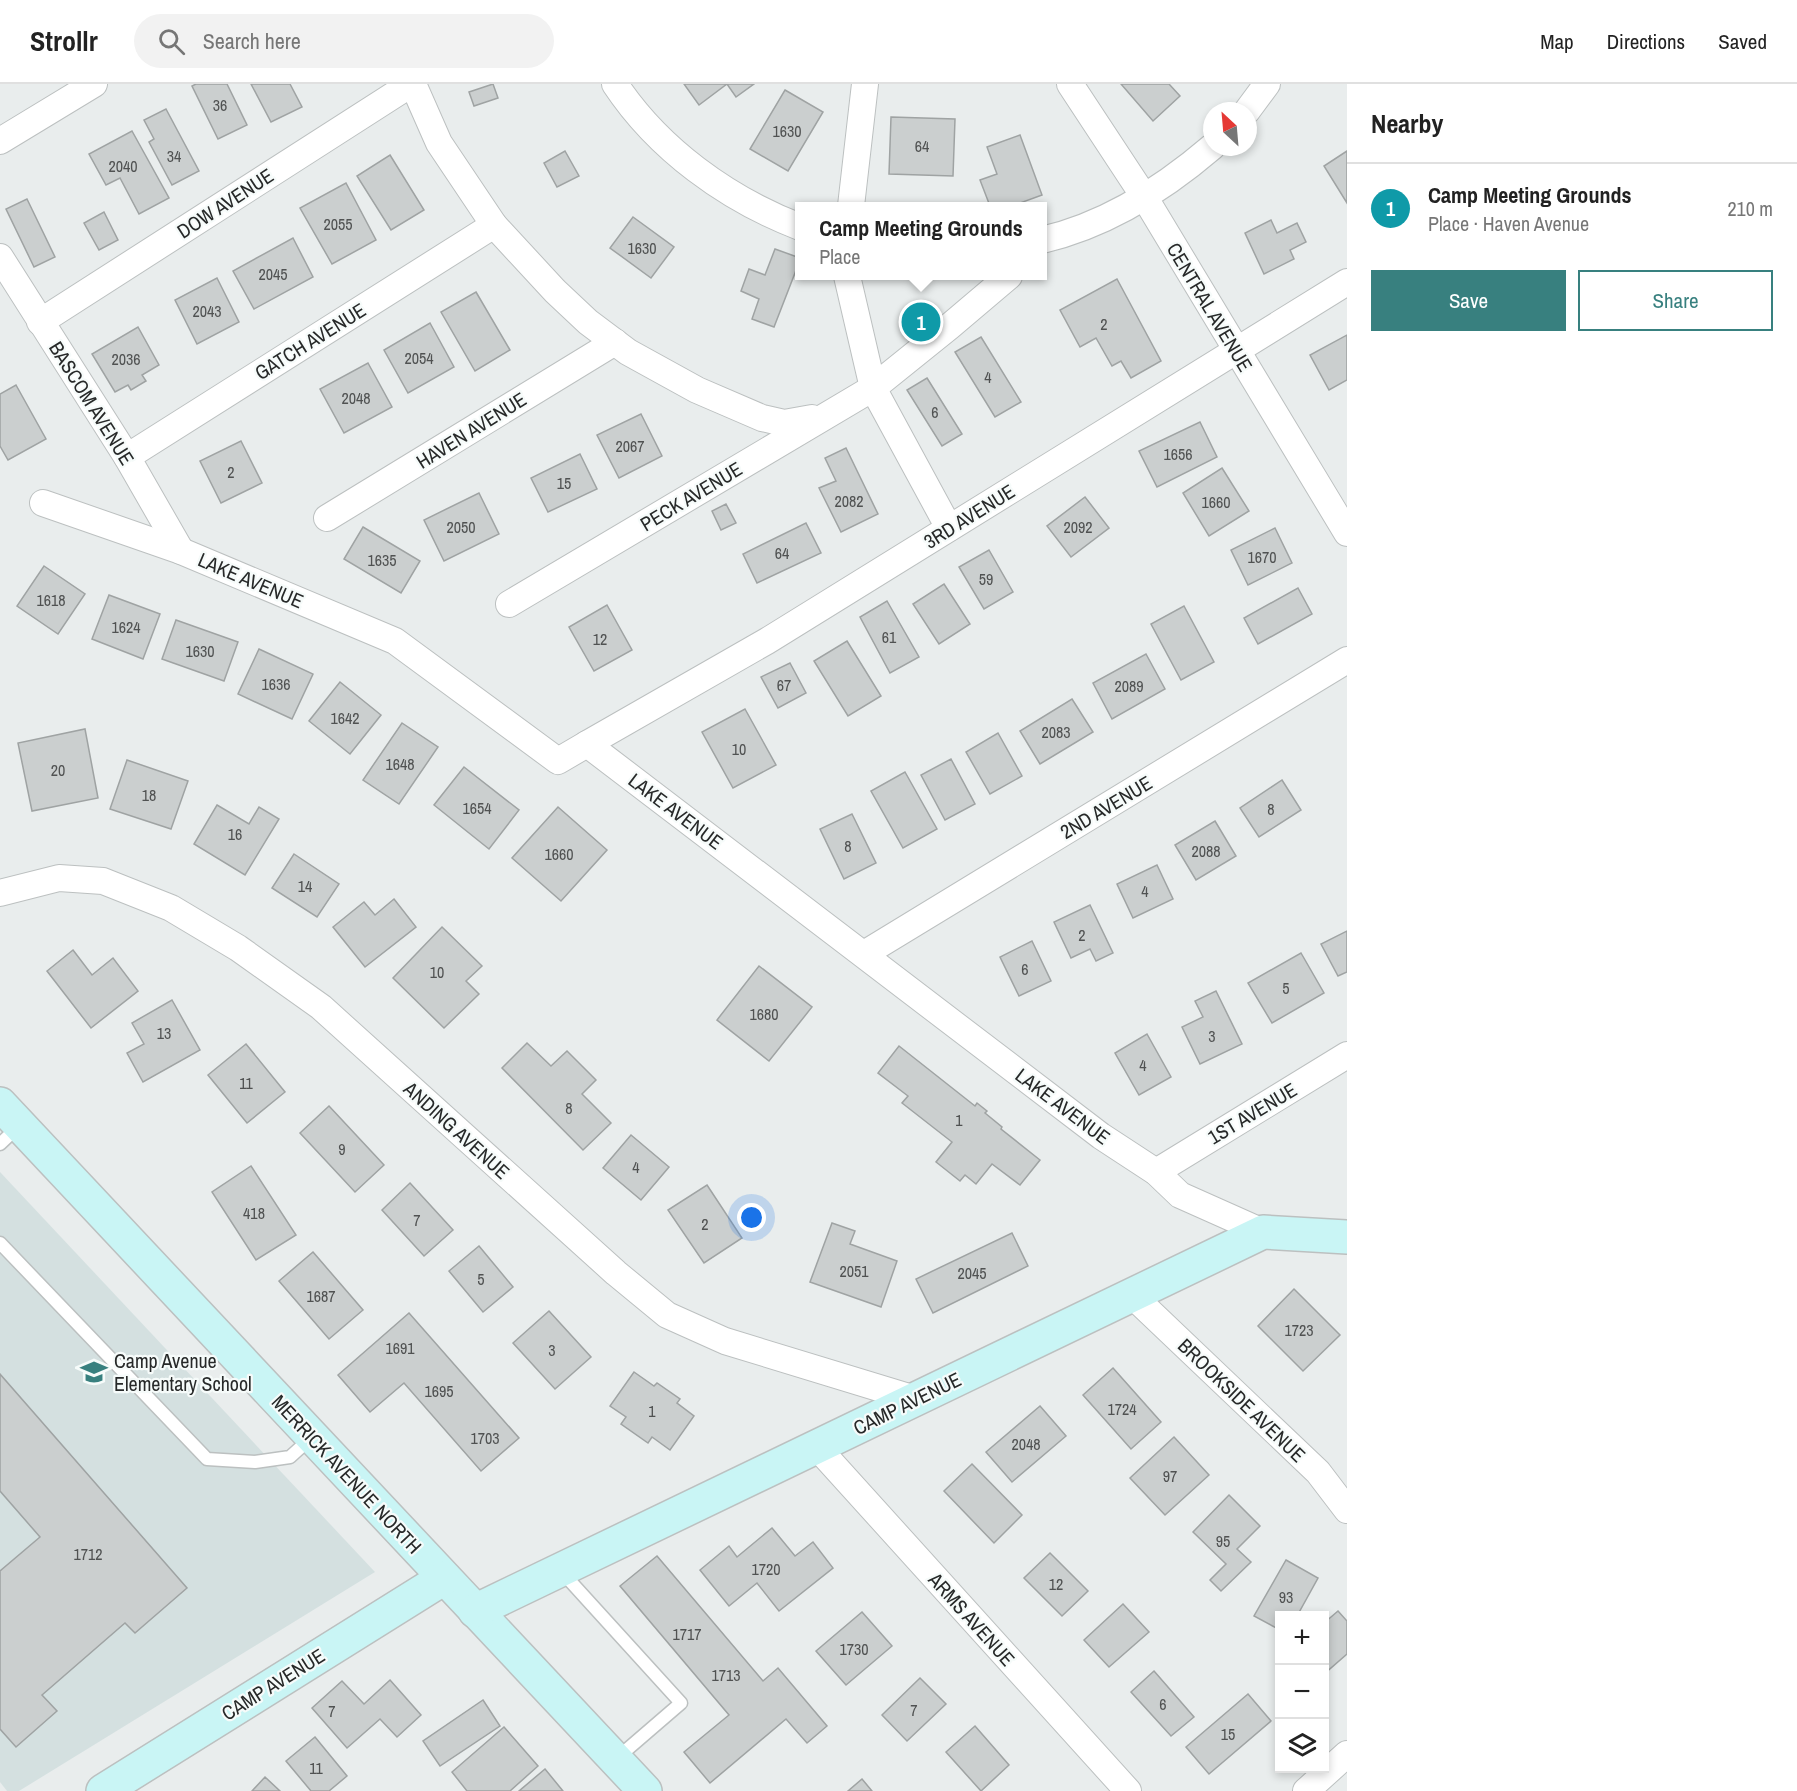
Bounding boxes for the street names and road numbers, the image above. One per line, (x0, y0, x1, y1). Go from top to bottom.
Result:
street label: DOW AVENUE (172, 162, 278, 244)
street label: CENTRAL AVENUE (1161, 238, 1259, 376)
street label: GATCH AVENUE (249, 296, 371, 386)
street label: BASCOM AVENUE (43, 336, 141, 470)
street label: HAVEN AVENUE (411, 385, 531, 475)
street label: PECK AVENUE (635, 455, 747, 537)
street label: 3RD AVENUE (918, 477, 1020, 555)
street label: LAKE AVENUE (194, 546, 308, 614)
street label: LAKE AVENUE (623, 767, 729, 855)
street label: 2ND AVENUE (1055, 769, 1157, 845)
street label: LAKE AVENUE (1010, 1062, 1116, 1150)
street label: ANDING AVENUE (398, 1075, 516, 1185)
street label: 1ST AVENUE (1202, 1076, 1302, 1150)
street label: BROOKSIDE AVENUE (1172, 1332, 1312, 1468)
street label: CAMP AVENUE (849, 1365, 965, 1441)
street label: MERRICK AVENUE NORTH (266, 1389, 428, 1559)
street label: ARMS AVENUE (922, 1566, 1021, 1672)
street label: CAMP AVENUE (216, 1642, 330, 1726)

